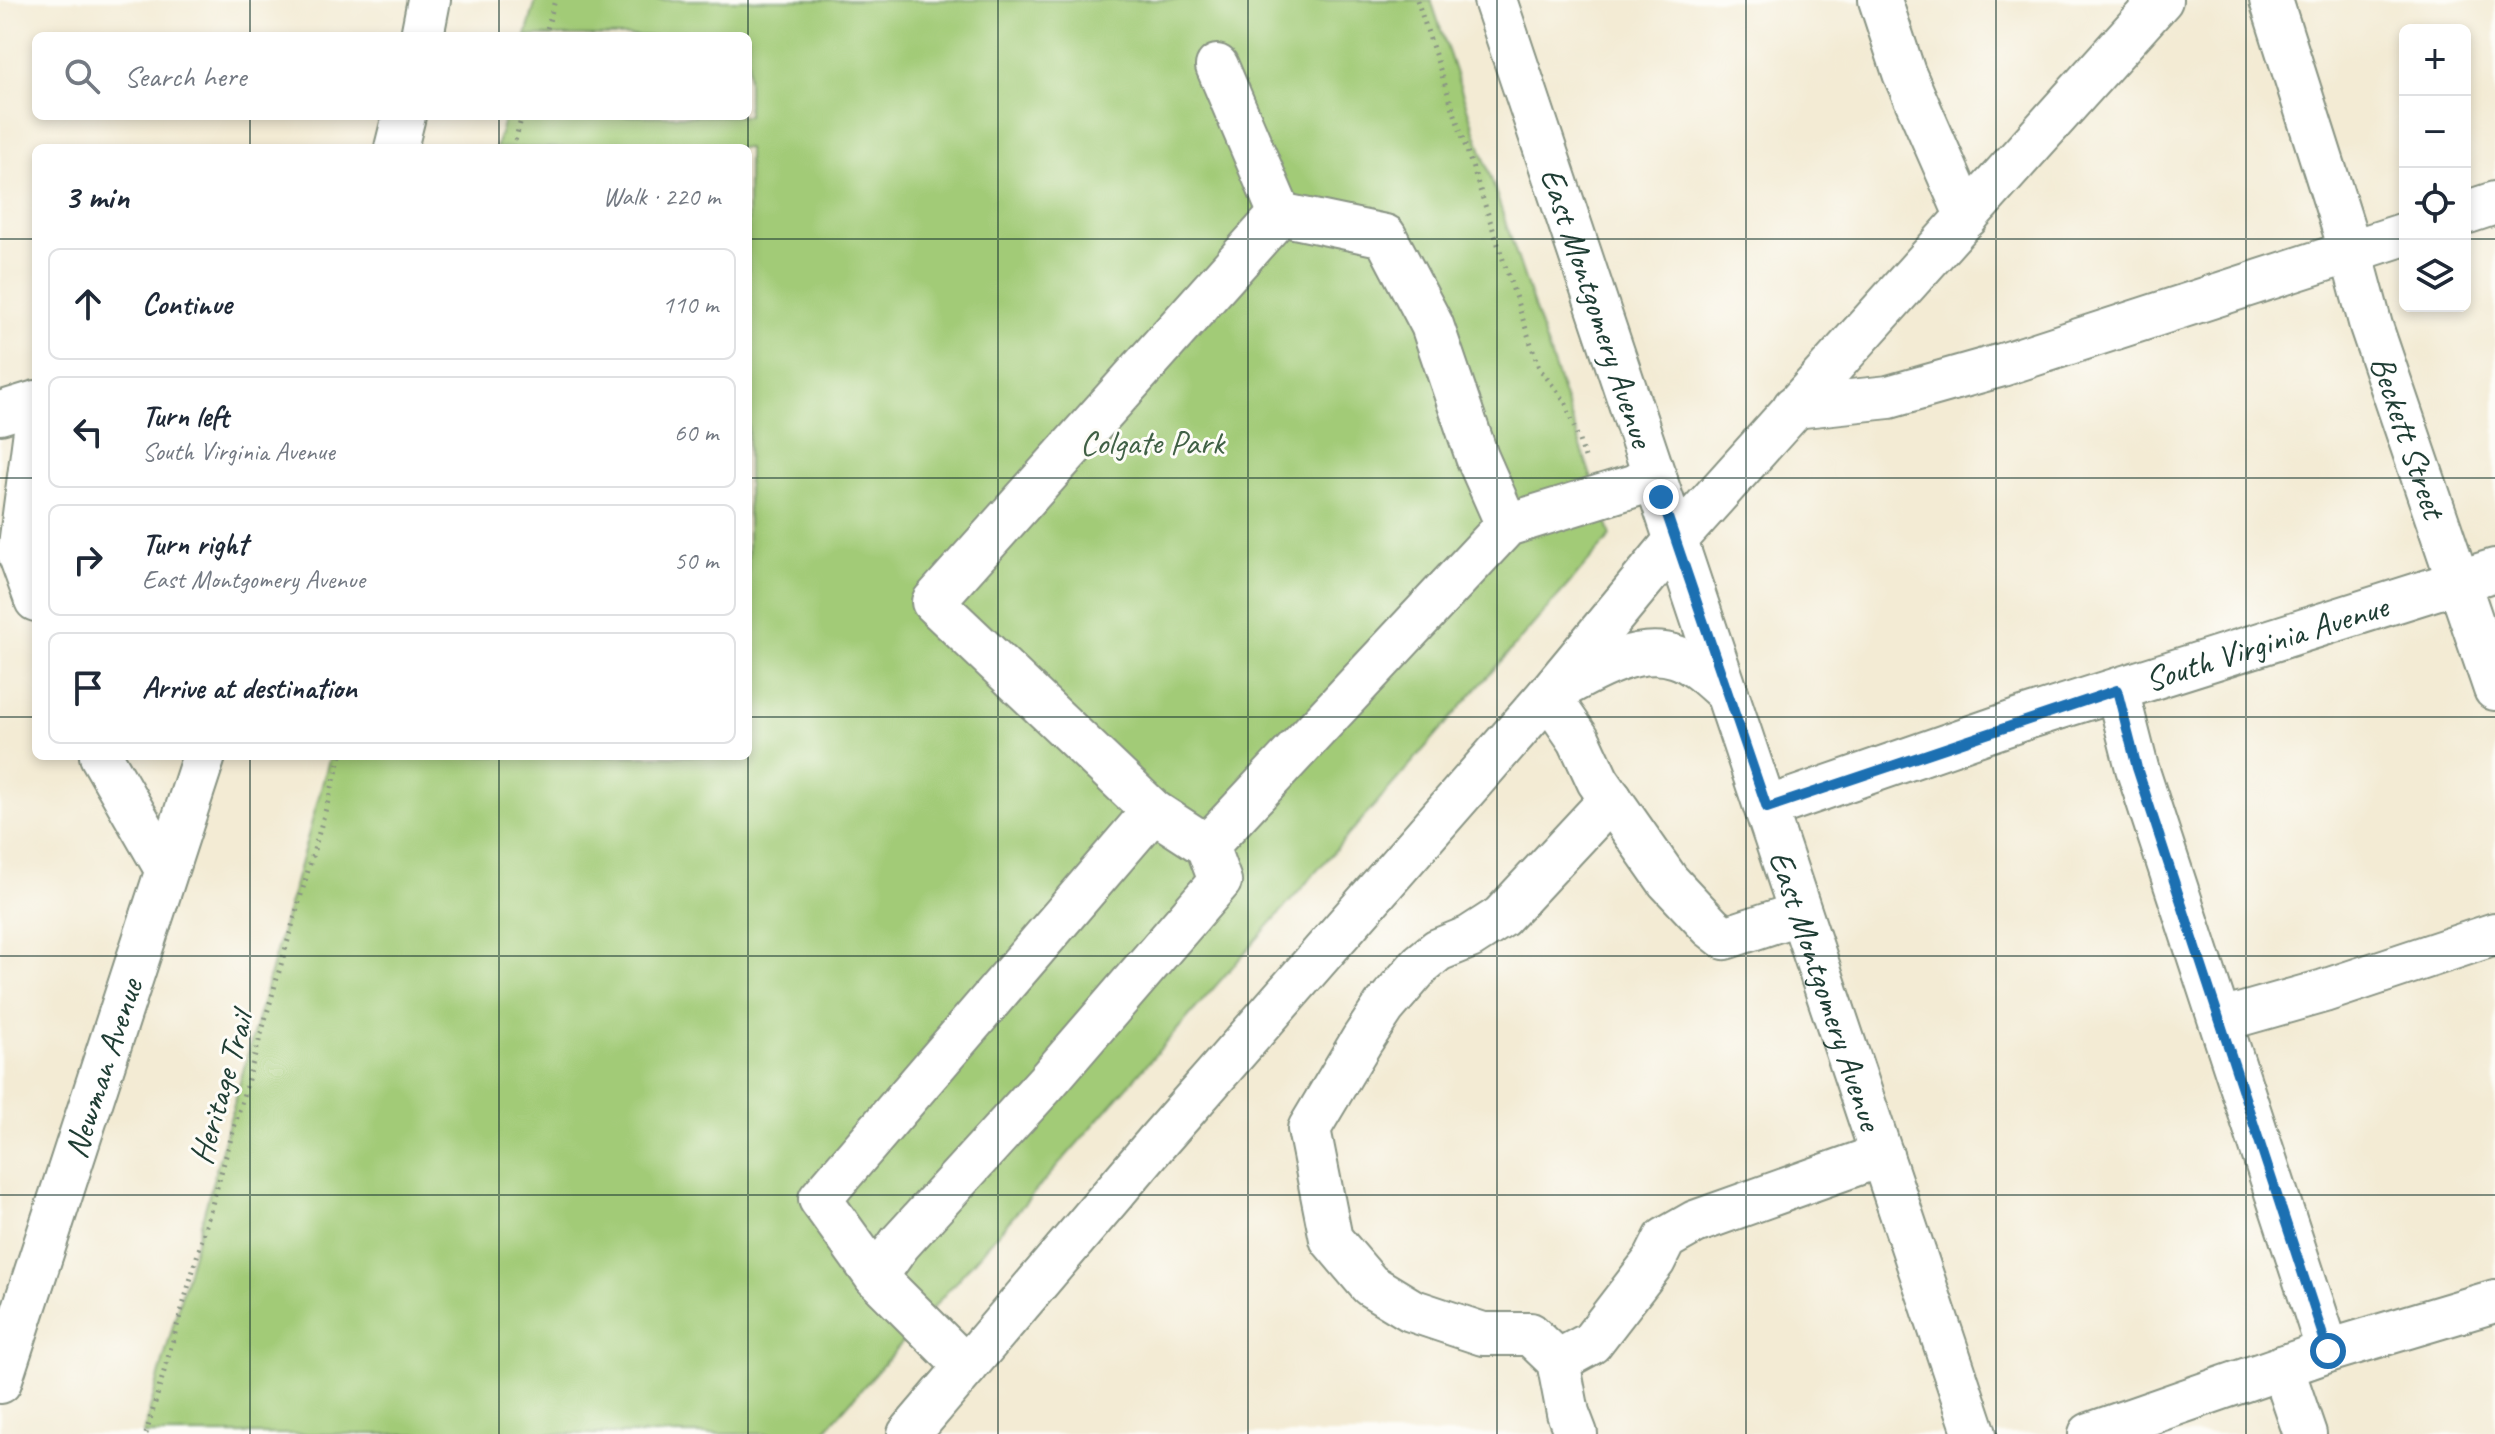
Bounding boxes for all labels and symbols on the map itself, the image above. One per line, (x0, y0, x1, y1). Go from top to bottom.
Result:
street label: East Montgomery Avenue (1531, 162, 1665, 455)
street label: Beckett Street (2361, 350, 2458, 527)
park label: Colgate Park (1080, 421, 1227, 464)
route end (1643, 479, 1679, 515)
street label: South Virginia Avenue (2140, 583, 2395, 701)
street label: East Montgomery Avenue (1760, 845, 1894, 1138)
street label: Newman Avenue (53, 972, 152, 1163)
street label: Heritage Trail (179, 1001, 265, 1169)
route start (2310, 1333, 2346, 1369)

